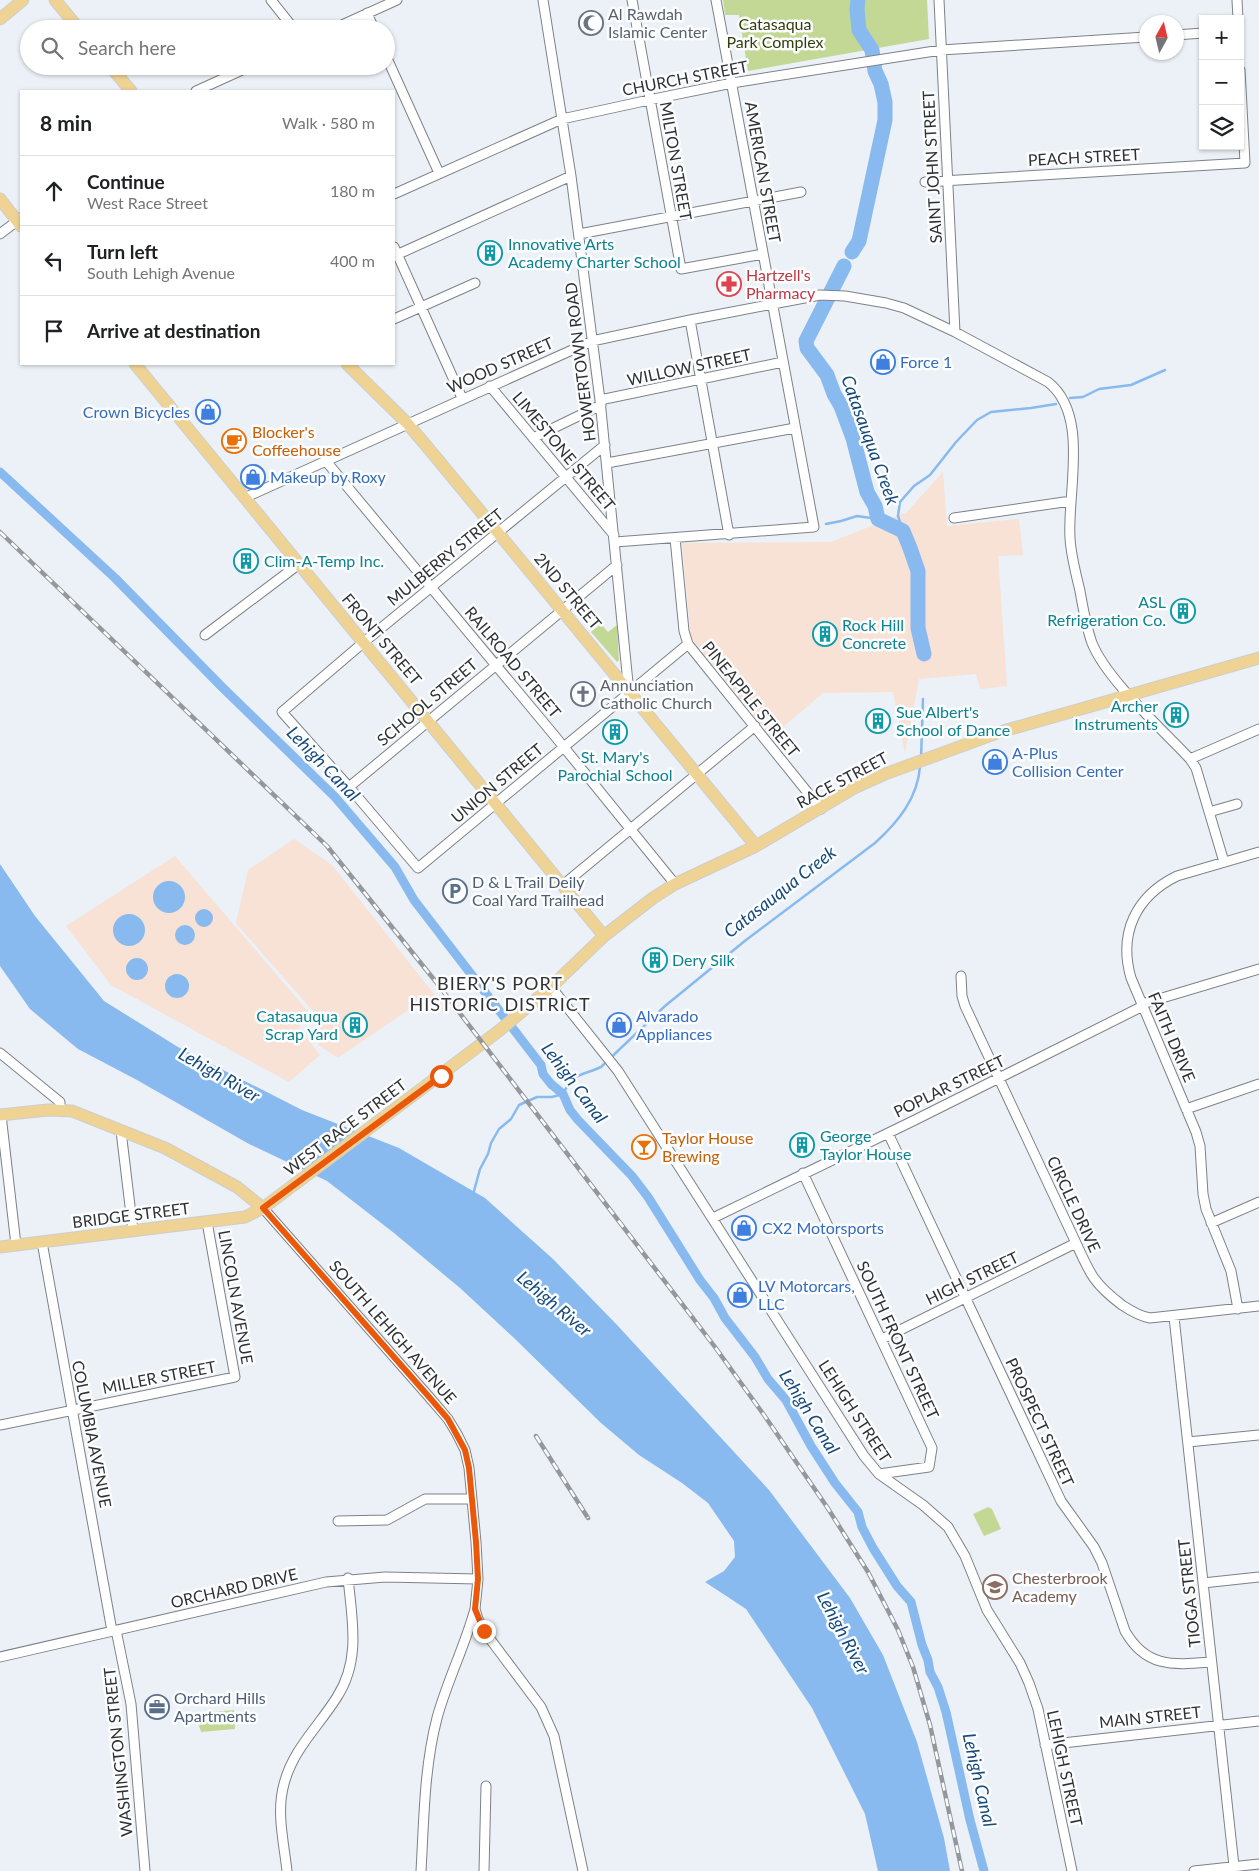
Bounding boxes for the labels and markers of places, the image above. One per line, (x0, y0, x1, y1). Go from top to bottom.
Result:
place label: Al Rawdah Islamic Center (608, 4, 708, 41)
mosque icon: Al Rawdah Islamic Center (578, 10, 604, 36)
place label: Innovative Arts Academy Charter School (508, 234, 681, 271)
building icon: Innovative Arts Academy Charter School (477, 240, 503, 266)
place label: Hartzell's Pharmacy (746, 265, 816, 302)
pharmacy icon: Hartzell's Pharmacy (716, 271, 742, 297)
shop icon: Force 1 (870, 349, 896, 375)
place label: Force 1 (900, 352, 952, 371)
shop icon: Crown Bicycles (195, 399, 221, 425)
place label: Crown Bicycles (83, 402, 190, 421)
place label: Blocker's Coffeehouse (252, 422, 341, 459)
cafe icon: Blocker's Coffeehouse (221, 428, 247, 454)
shop icon: Makeup by Roxy (240, 464, 266, 490)
place label: Makeup by Roxy (270, 467, 387, 486)
building icon: Clim-A-Temp Inc. (233, 548, 259, 574)
place label: Clim-A-Temp Inc. (264, 551, 384, 570)
place label: ASL Refrigeration Co. (1047, 592, 1166, 629)
building icon: ASL Refrigeration Co. (1170, 598, 1196, 624)
place label: Rock Hill Concrete (842, 615, 906, 652)
building icon: Rock Hill Concrete (812, 621, 838, 647)
place label: Annunciation Catholic Church (600, 675, 712, 712)
church icon: Annunciation Catholic Church (570, 681, 596, 707)
place label: Archer Instruments (1074, 696, 1158, 733)
place label: Sue Albert's School of Dance (896, 702, 1010, 739)
building icon: Archer Instruments (1163, 702, 1189, 728)
building icon: Sue Albert's School of Dance (865, 708, 891, 734)
building icon: St. Mary's Parochial School (602, 719, 628, 745)
place label: A-Plus Collision Center (1012, 743, 1124, 780)
place label: St. Mary's Parochial School (557, 747, 673, 784)
shop icon: A-Plus Collision Center (982, 749, 1008, 775)
place label: D & L Trail Deily Coal Yard Trailhead (472, 872, 604, 909)
parking icon: D & L Trail Deily Coal Yard Trailhead (442, 878, 468, 904)
building icon: Dery Silk (642, 947, 668, 973)
place label: Dery Silk (672, 950, 736, 969)
place label: Catasauqua Scrap Yard (256, 1006, 338, 1043)
place label: Alvarado Appliances (636, 1006, 712, 1043)
building icon: Catasauqua Scrap Yard (342, 1012, 368, 1038)
shop icon: Alvarado Appliances (606, 1012, 632, 1038)
place label: George Taylor House (820, 1126, 911, 1163)
place label: Taylor House Brewing (662, 1128, 753, 1165)
building icon: George Taylor House (789, 1132, 815, 1158)
bar icon: Taylor House Brewing (631, 1134, 657, 1160)
shop icon: CX2 Motorsports (731, 1215, 757, 1241)
place label: CX2 Motorsports (762, 1218, 884, 1237)
place label: LV Motorcars, LLC (758, 1276, 855, 1313)
shop icon: LV Motorcars, LLC (727, 1282, 753, 1308)
place label: Chesterbrook Academy (1012, 1568, 1109, 1605)
school or university icon: Chesterbrook Academy (982, 1574, 1008, 1600)
place label: Orchard Hills Apartments (174, 1688, 266, 1725)
office icon: Orchard Hills Apartments (144, 1694, 170, 1720)

